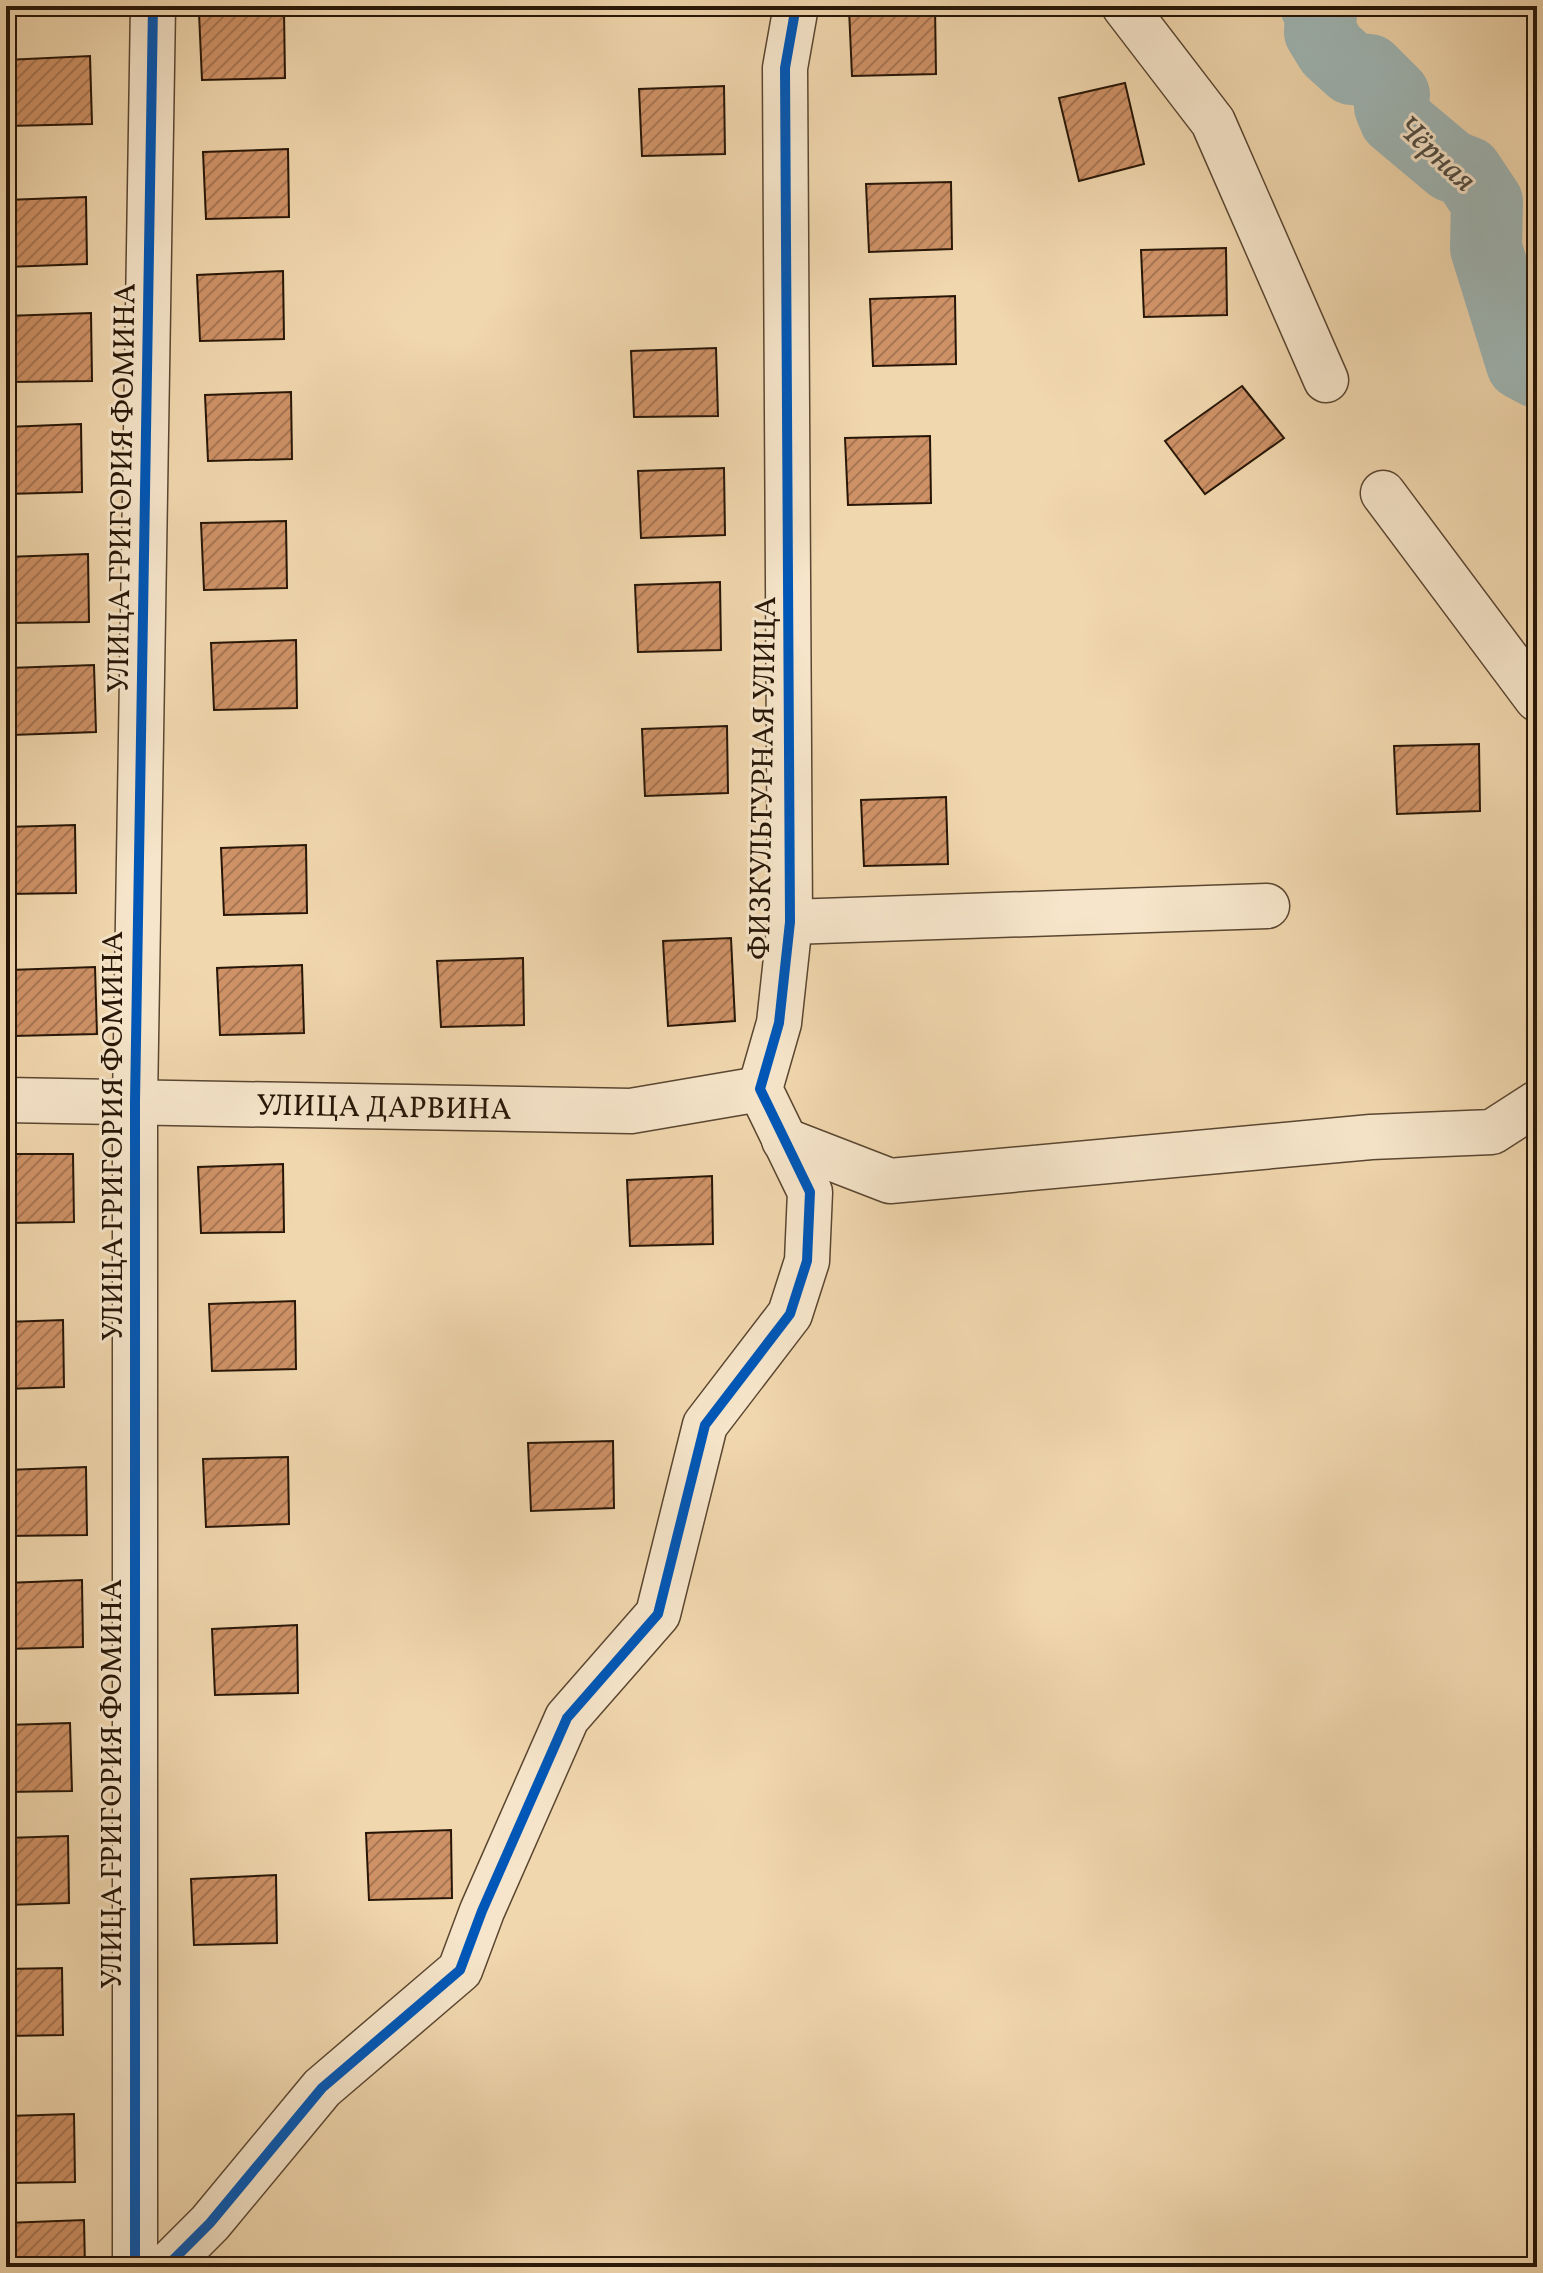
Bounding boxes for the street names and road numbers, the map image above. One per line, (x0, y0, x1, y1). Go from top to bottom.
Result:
street label: УЛИЦА ГРИГОРИЯ ФОМИНА (98, 283, 148, 693)
street label: ФИЗКУЛЬТУРНАЯ УЛИЦА (740, 596, 788, 960)
street label: УЛИЦА ГРИГОРИЯ ФОМИНА (93, 931, 135, 1341)
street label: УЛИЦА ДАРВИНА (256, 1085, 512, 1132)
street label: УЛИЦА ГРИГОРИЯ ФОМИНА (92, 1579, 134, 1989)

